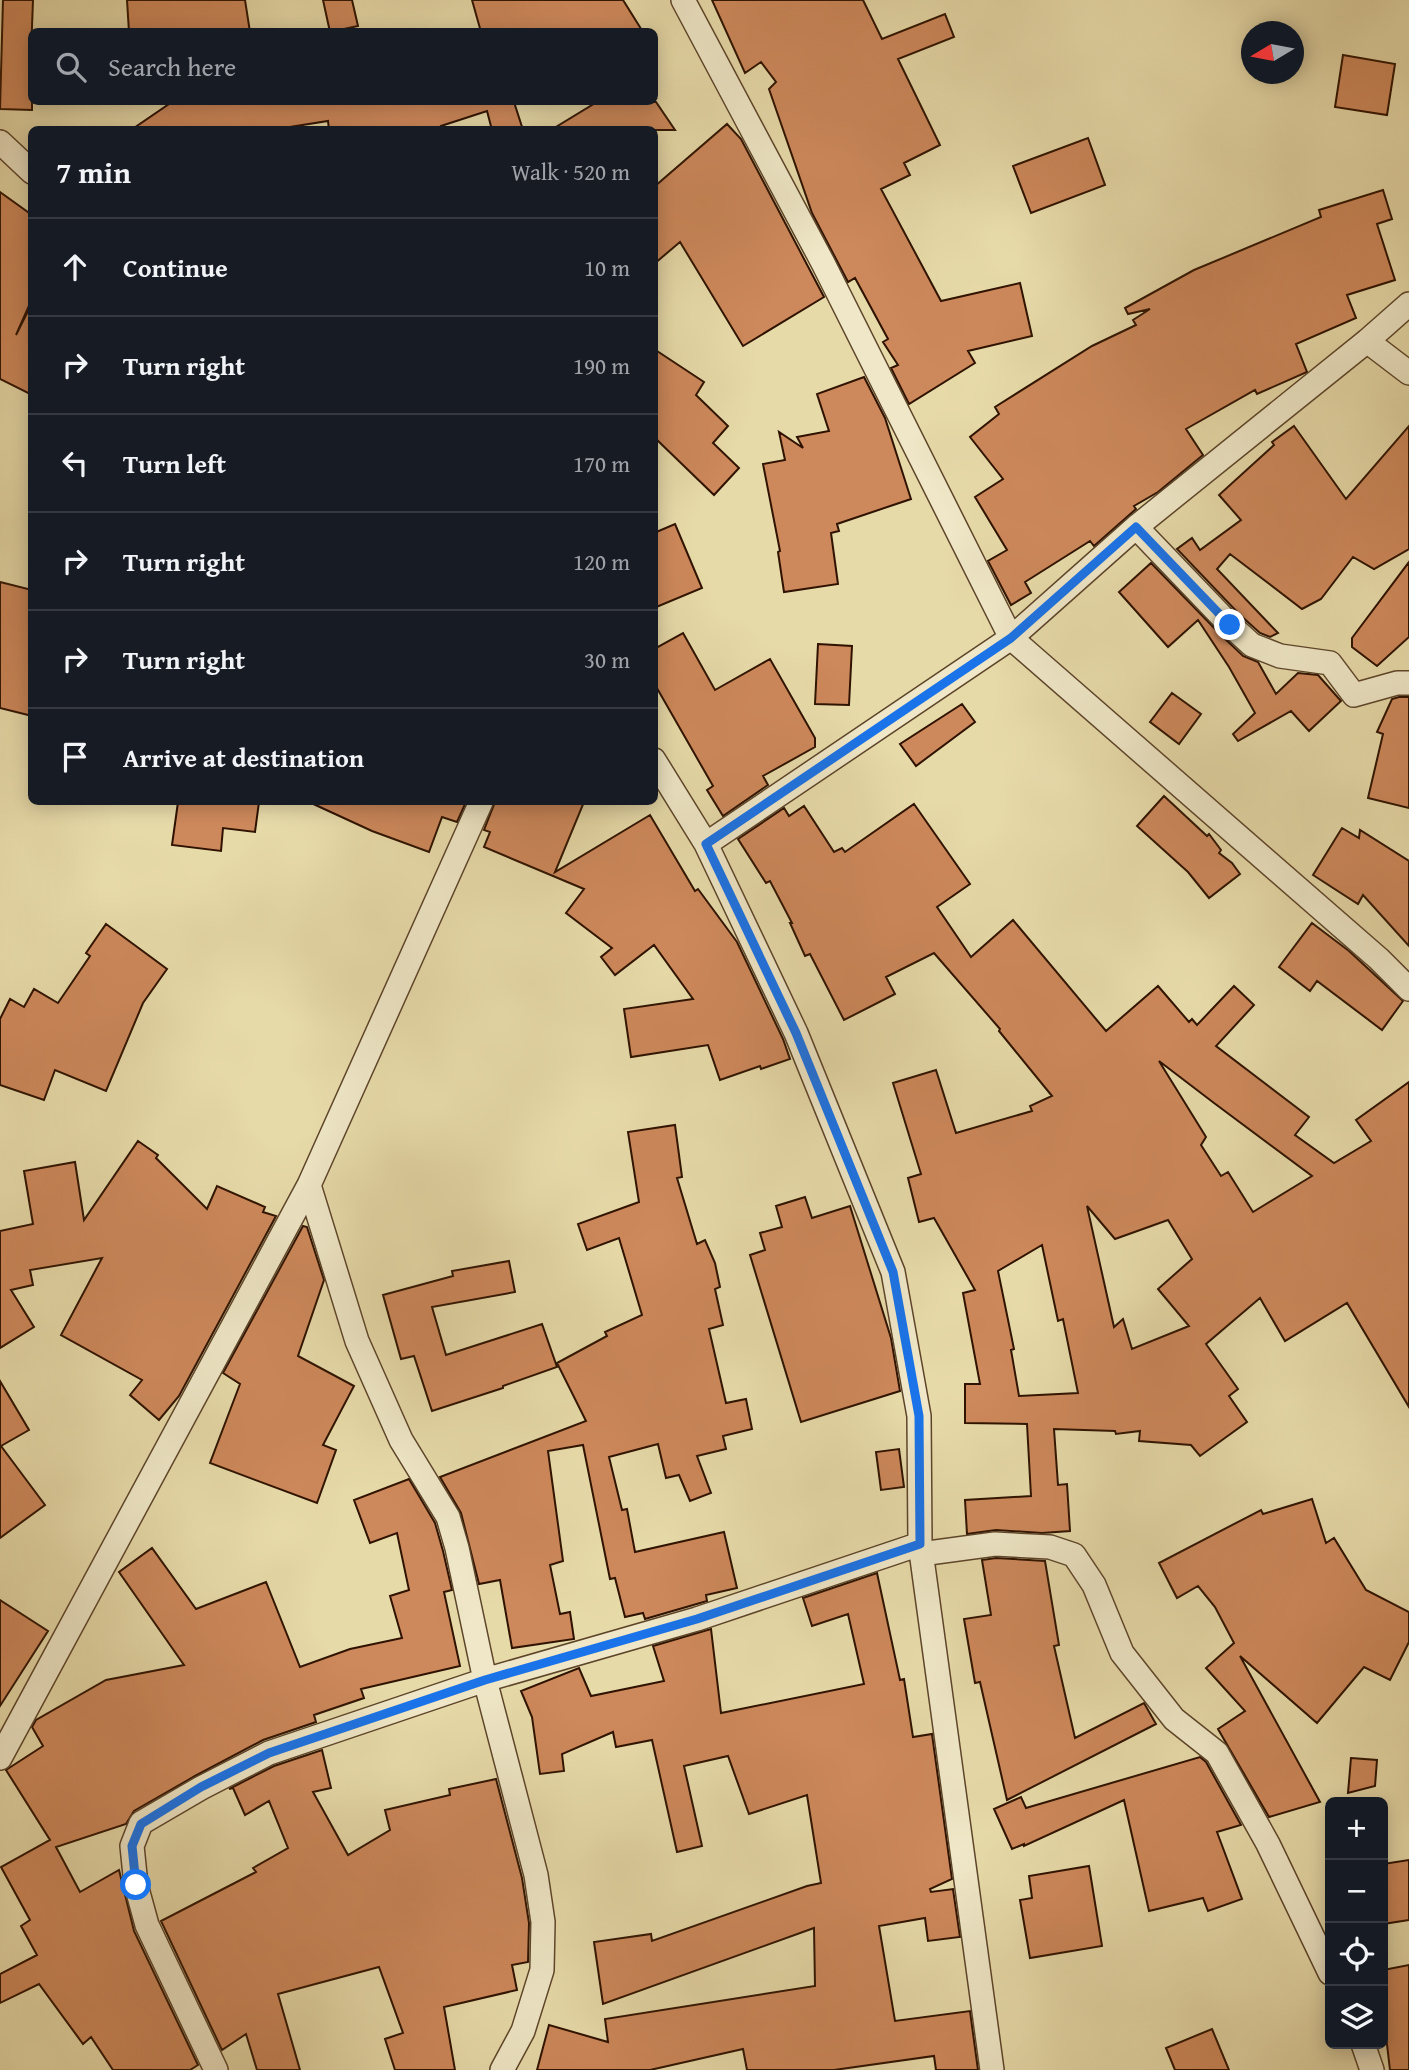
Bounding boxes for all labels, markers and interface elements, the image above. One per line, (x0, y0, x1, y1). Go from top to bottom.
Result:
north arrow (1241, 21, 1304, 84)
search box (28, 28, 658, 105)
text: Search here (108, 47, 236, 86)
icon: search (52, 48, 90, 86)
text: 7 min (56, 150, 131, 194)
text: Walk · 520 m (511, 155, 630, 188)
icon: ahead (56, 248, 94, 286)
text: Continue (123, 248, 228, 287)
text: 10 m (584, 251, 630, 284)
icon: right (56, 346, 94, 384)
text: Turn right (123, 346, 245, 385)
text: 190 m (573, 349, 630, 382)
icon: left (56, 444, 94, 482)
text: Turn left (123, 444, 226, 483)
text: 170 m (573, 447, 630, 480)
icon: right (56, 542, 94, 580)
text: Turn right (123, 542, 245, 581)
text: 120 m (573, 545, 630, 578)
route end (1214, 609, 1245, 640)
icon: right (56, 640, 94, 678)
text: Turn right (123, 640, 245, 679)
text: 30 m (584, 643, 630, 676)
icon: arrive (56, 738, 94, 776)
text: Arrive at destination (123, 738, 364, 777)
map controls (1325, 1797, 1388, 2049)
button: + (1325, 1797, 1388, 1860)
button: − (1325, 1860, 1388, 1923)
route start (120, 1869, 151, 1900)
button: locate (1325, 1923, 1388, 1986)
button: layers (1325, 1986, 1388, 2049)

